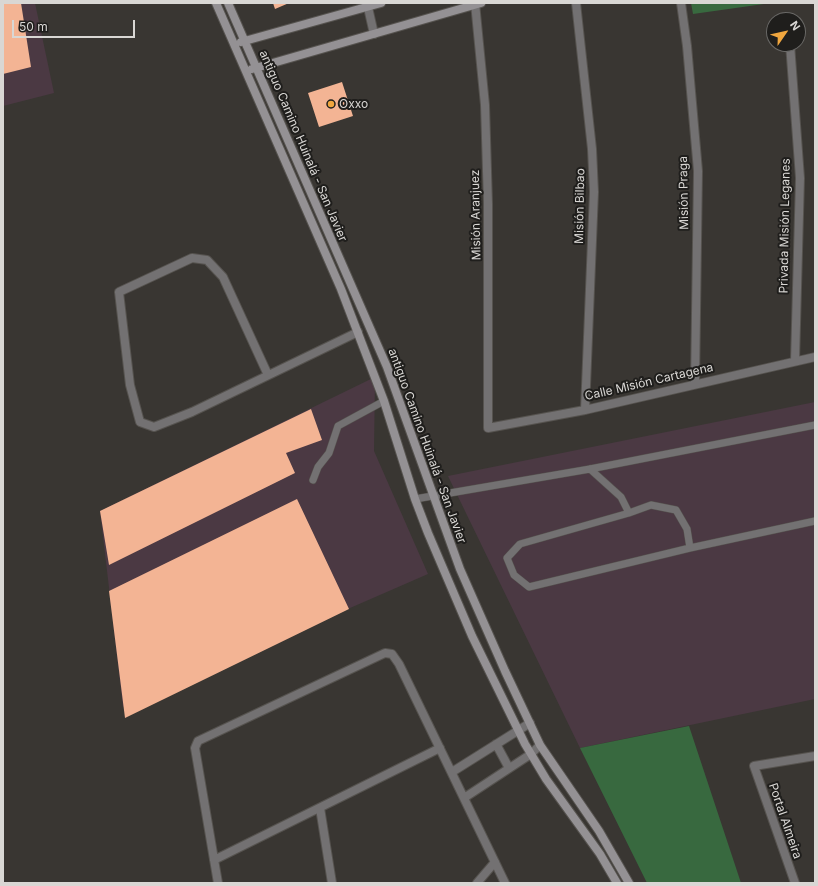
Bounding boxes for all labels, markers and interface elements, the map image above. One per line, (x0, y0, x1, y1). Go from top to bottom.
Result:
scale bar (14, 12, 137, 38)
north arrow (766, 12, 806, 52)
text: N (787, 18, 803, 33)
text: 50 m (19, 19, 48, 34)
street label: antiguo Camino Huinalá - San Javier (256, 48, 350, 244)
place label: Oxxo (339, 97, 368, 111)
marker: Oxxo (326, 99, 336, 109)
street label: Misión Praga (676, 156, 692, 230)
street label: Privada Misión Leganes (777, 158, 793, 294)
street label: Misión Bilbao (572, 168, 588, 244)
street label: Misión Aranjuez (468, 170, 484, 260)
street label: antiguo Camino Huinalá - San Javier (385, 347, 469, 545)
street label: Calle Misión Cartagena (583, 360, 715, 404)
street label: Portal Almeira (765, 781, 805, 861)

